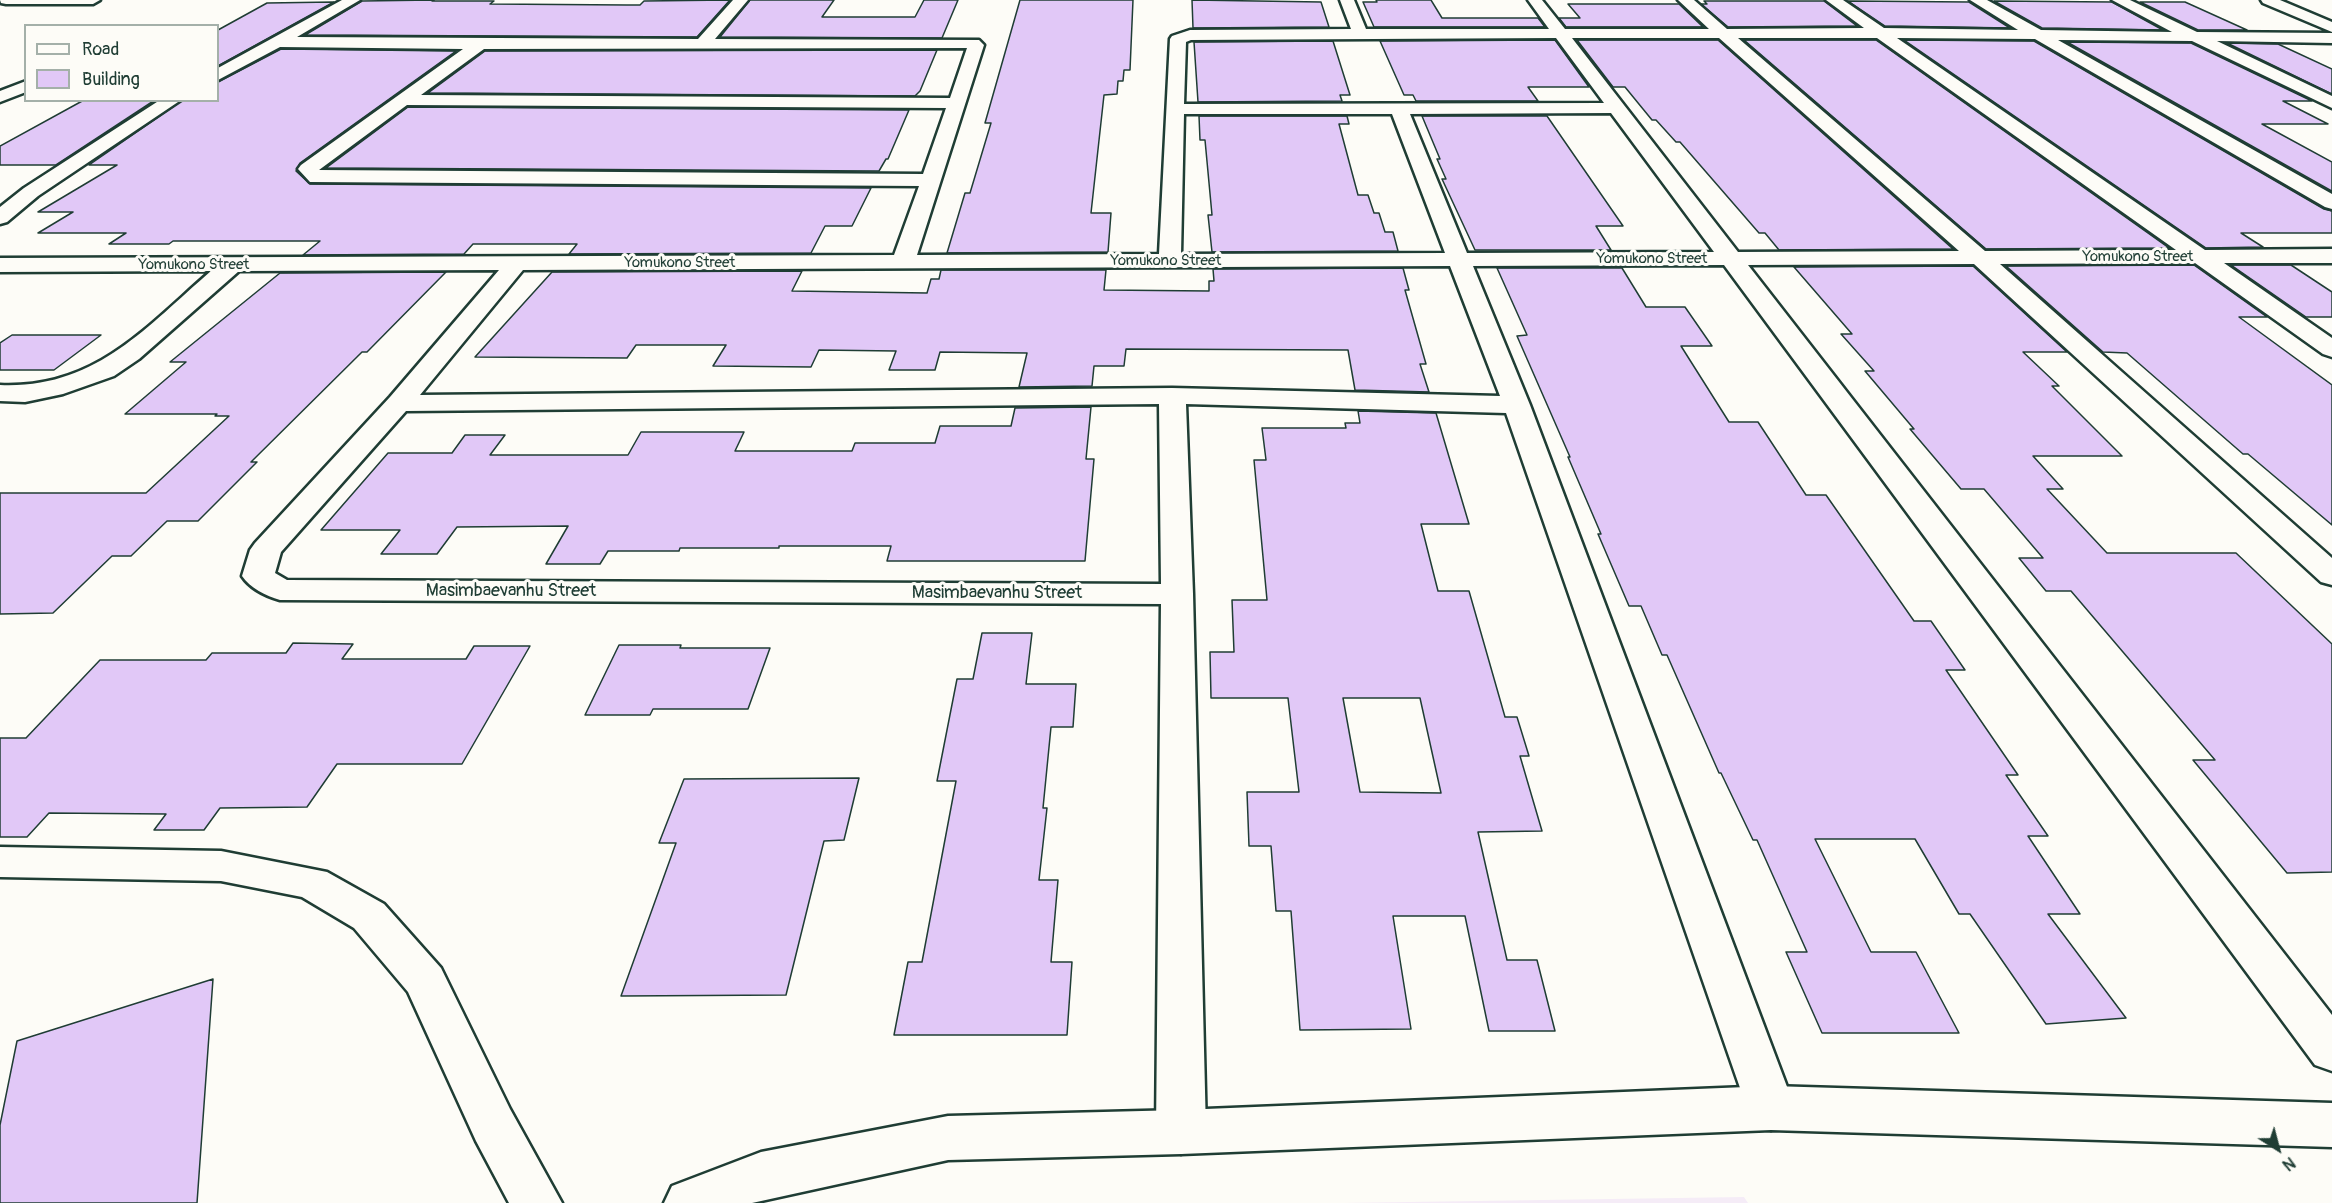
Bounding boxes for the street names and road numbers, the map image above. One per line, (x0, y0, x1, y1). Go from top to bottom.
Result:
street label: Yomukono Street (2083, 248, 2193, 266)
street label: Yomukono Street (1597, 250, 1707, 268)
street label: Yomukono Street (1111, 252, 1221, 270)
street label: Yomukono Street (625, 254, 735, 272)
street label: Yomukono Street (139, 256, 249, 274)
street label: Masimbaevanhu Street (426, 580, 596, 602)
street label: Masimbaevanhu Street (912, 582, 1082, 604)

